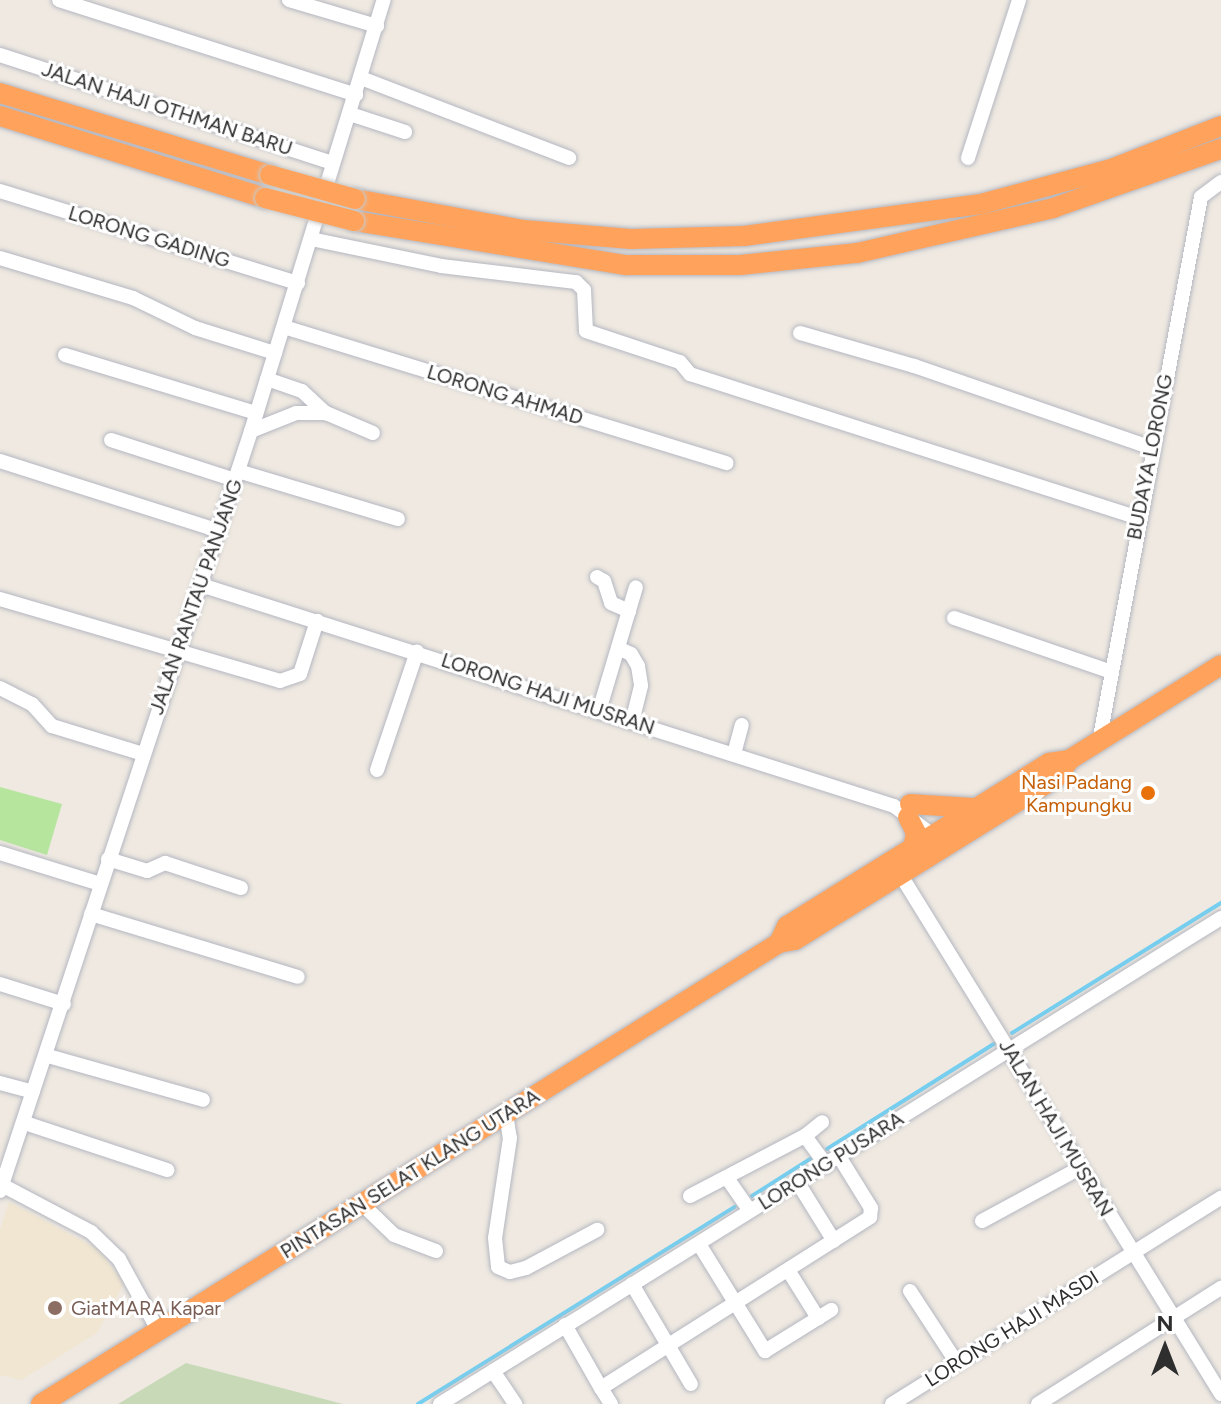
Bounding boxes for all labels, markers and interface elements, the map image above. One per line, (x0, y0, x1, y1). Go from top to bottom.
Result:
street label: JALAN HAJI OTHMAN BARU (39, 57, 295, 161)
street label: LORONG GADING (65, 201, 233, 273)
street label: LORONG AHMAD (424, 360, 586, 430)
street label: BUDAYA LORONG (1122, 372, 1178, 542)
street label: JALAN RANTAU PANJANG (144, 476, 248, 718)
street label: LORONG HAJI MUSRAN (438, 648, 658, 740)
place label: Nasi Padang Kampungku (1021, 770, 1132, 817)
marker: Nasi Padang Kampungku (1139, 784, 1157, 802)
street label: JALAN HAJI MUSRAN (994, 1035, 1118, 1221)
street label: PINTASAN SELAT KLANG UTARA (276, 1084, 544, 1264)
street label: LORONG PUSARA (754, 1107, 908, 1215)
street label: LORONG HAJI MASDI (921, 1266, 1103, 1392)
place label: GiatMARA Kapar (71, 1296, 221, 1320)
marker: GiatMARA Kapar (46, 1299, 64, 1317)
north arrow (1125, 1308, 1205, 1388)
text: N (1156, 1310, 1174, 1337)

